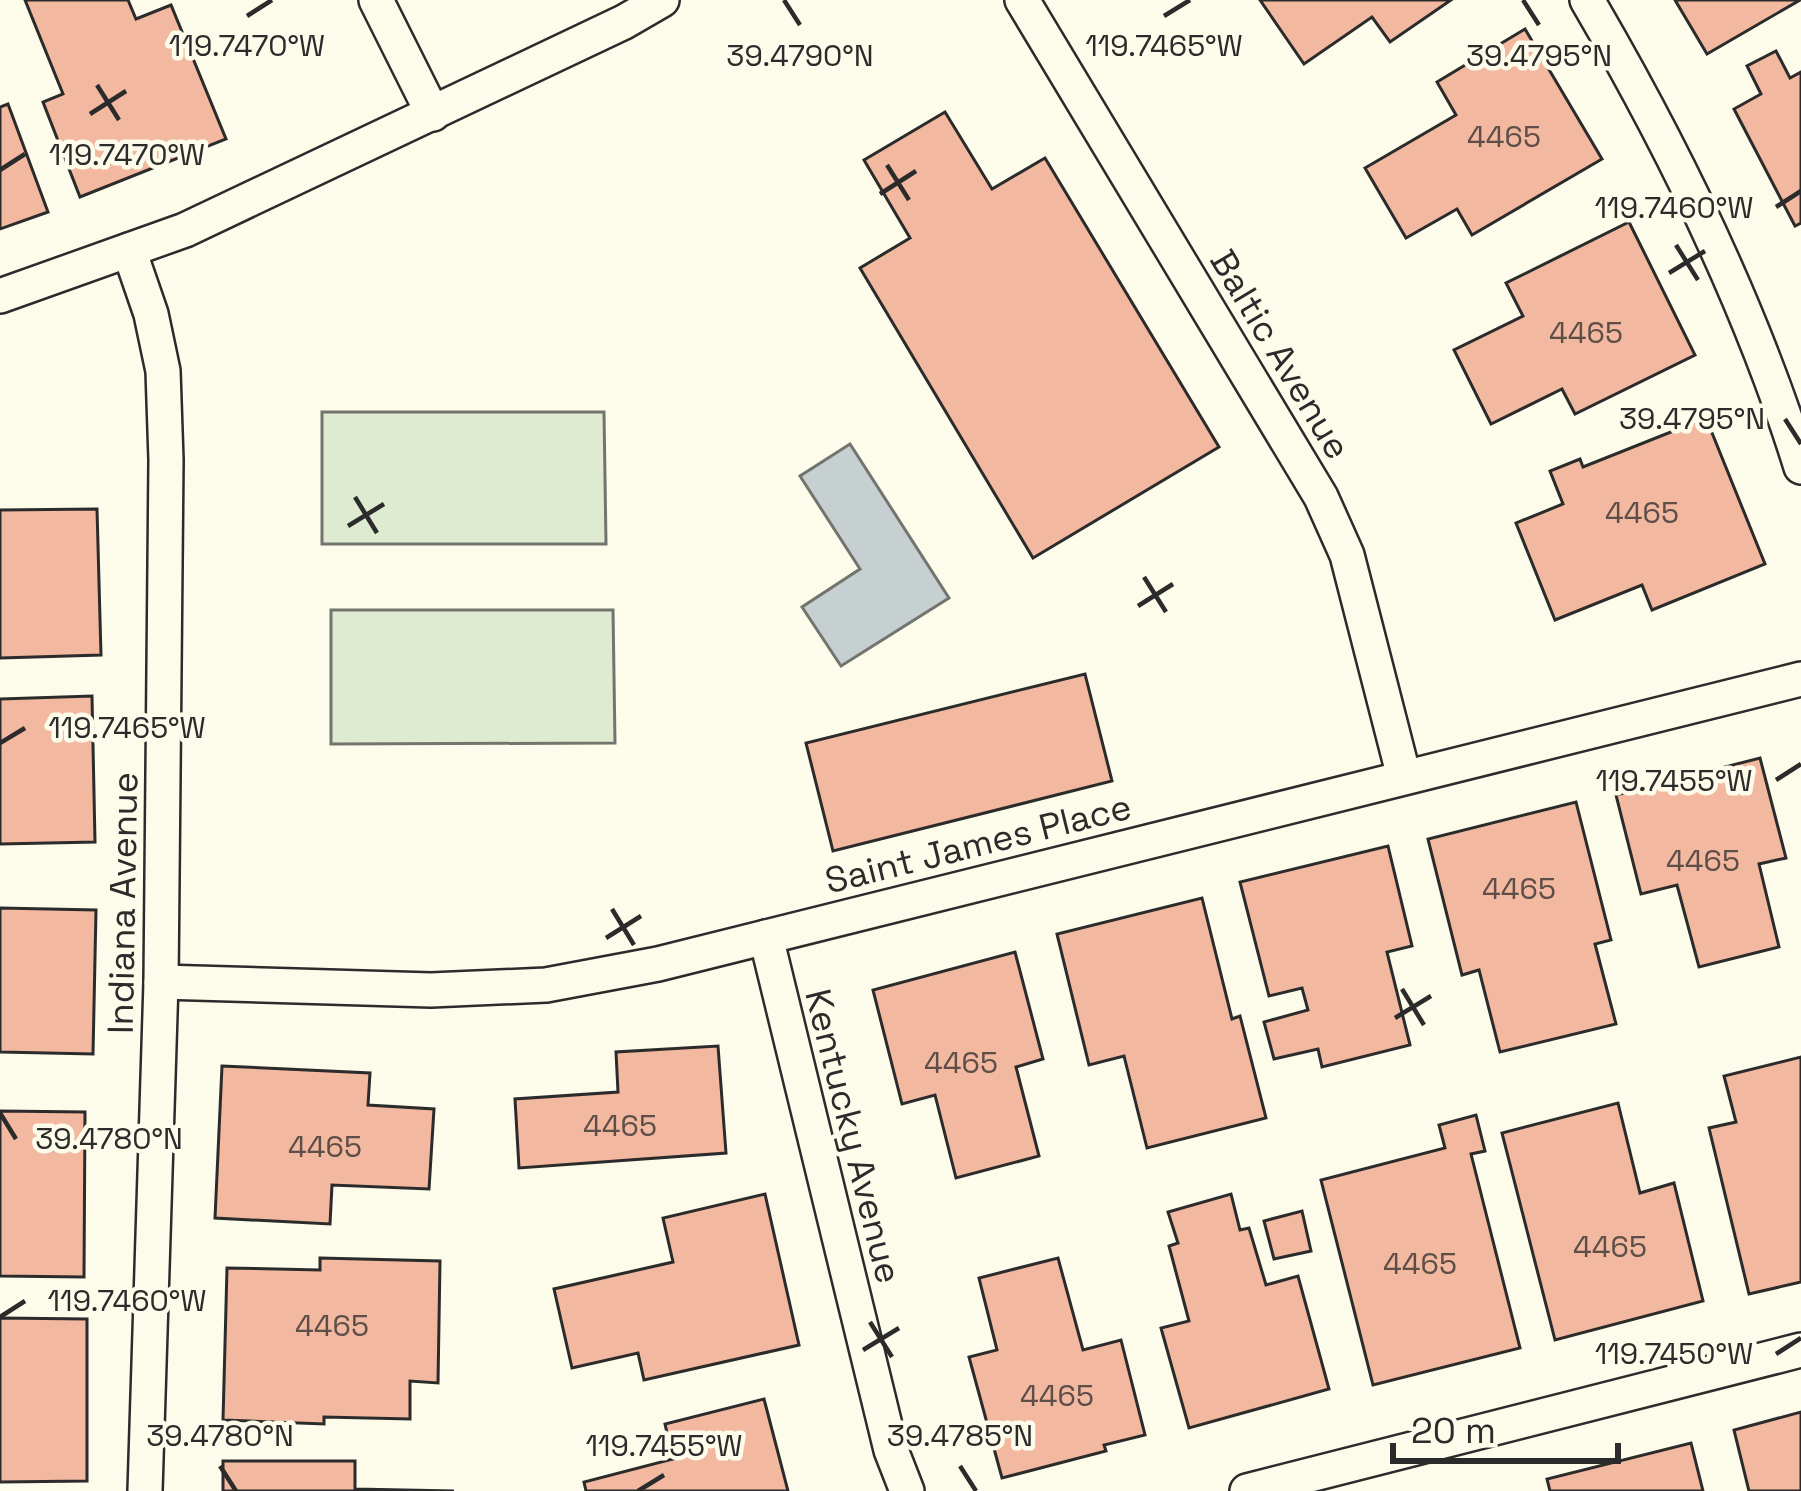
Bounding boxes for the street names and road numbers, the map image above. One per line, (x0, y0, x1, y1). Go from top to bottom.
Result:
street label: Baltic Avenue (1200, 241, 1361, 468)
street label: Indiana Avenue (98, 772, 148, 1035)
street label: Saint James Place (820, 784, 1136, 904)
street label: Kentucky Avenue (794, 984, 912, 1288)

